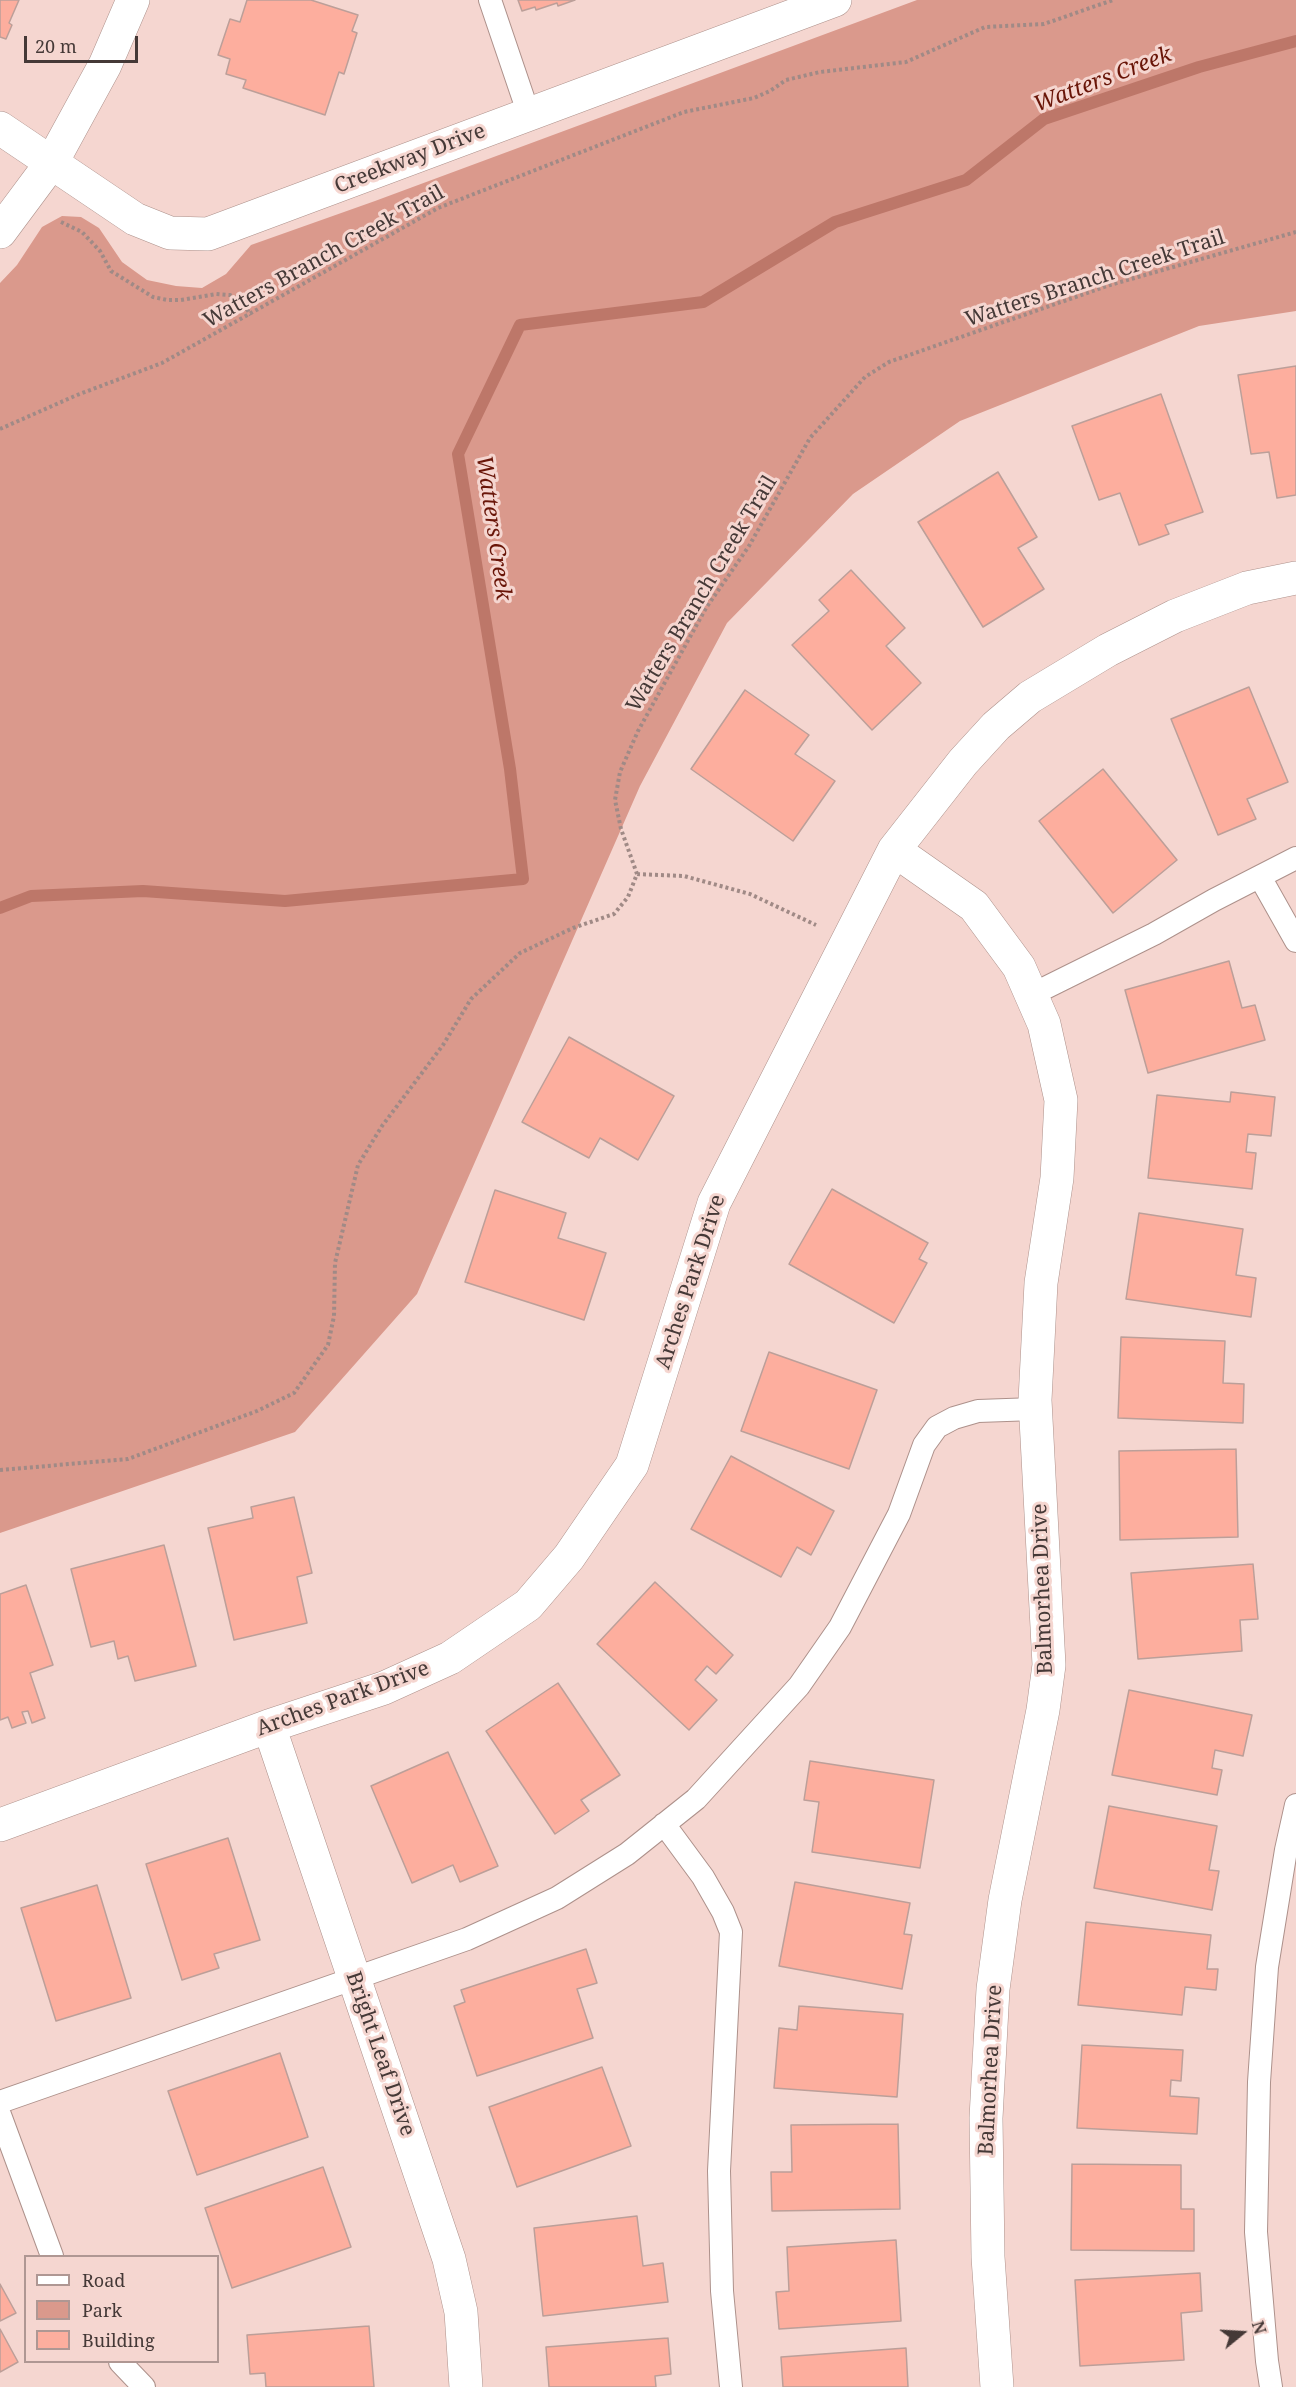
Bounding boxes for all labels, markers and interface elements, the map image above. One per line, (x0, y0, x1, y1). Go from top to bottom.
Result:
scale bar (27, 24, 141, 62)
text: 20 m (35, 34, 77, 58)
water label: Watters Creek (1030, 42, 1176, 118)
street label: Creekway Drive (331, 119, 489, 199)
street label: Watters Branch Creek Trail (199, 180, 449, 334)
street label: Watters Branch Creek Trail (962, 225, 1228, 333)
water label: Watters Creek (470, 454, 516, 602)
street label: Watters Branch Creek Trail (621, 471, 783, 717)
street label: Arches Park Drive (651, 1192, 731, 1372)
street label: Balmorhea Drive (1027, 1503, 1059, 1675)
street label: Arches Park Drive (253, 1656, 433, 1742)
street label: Bright Leaf Drive (340, 1968, 420, 2140)
street label: Balmorhea Drive (974, 1984, 1008, 2156)
legend (24, 2255, 219, 2363)
text: Road (82, 2268, 125, 2292)
text: Park (82, 2298, 122, 2322)
north arrow (1212, 2303, 1272, 2363)
text: N (1247, 2318, 1272, 2337)
text: Building (82, 2328, 155, 2352)

